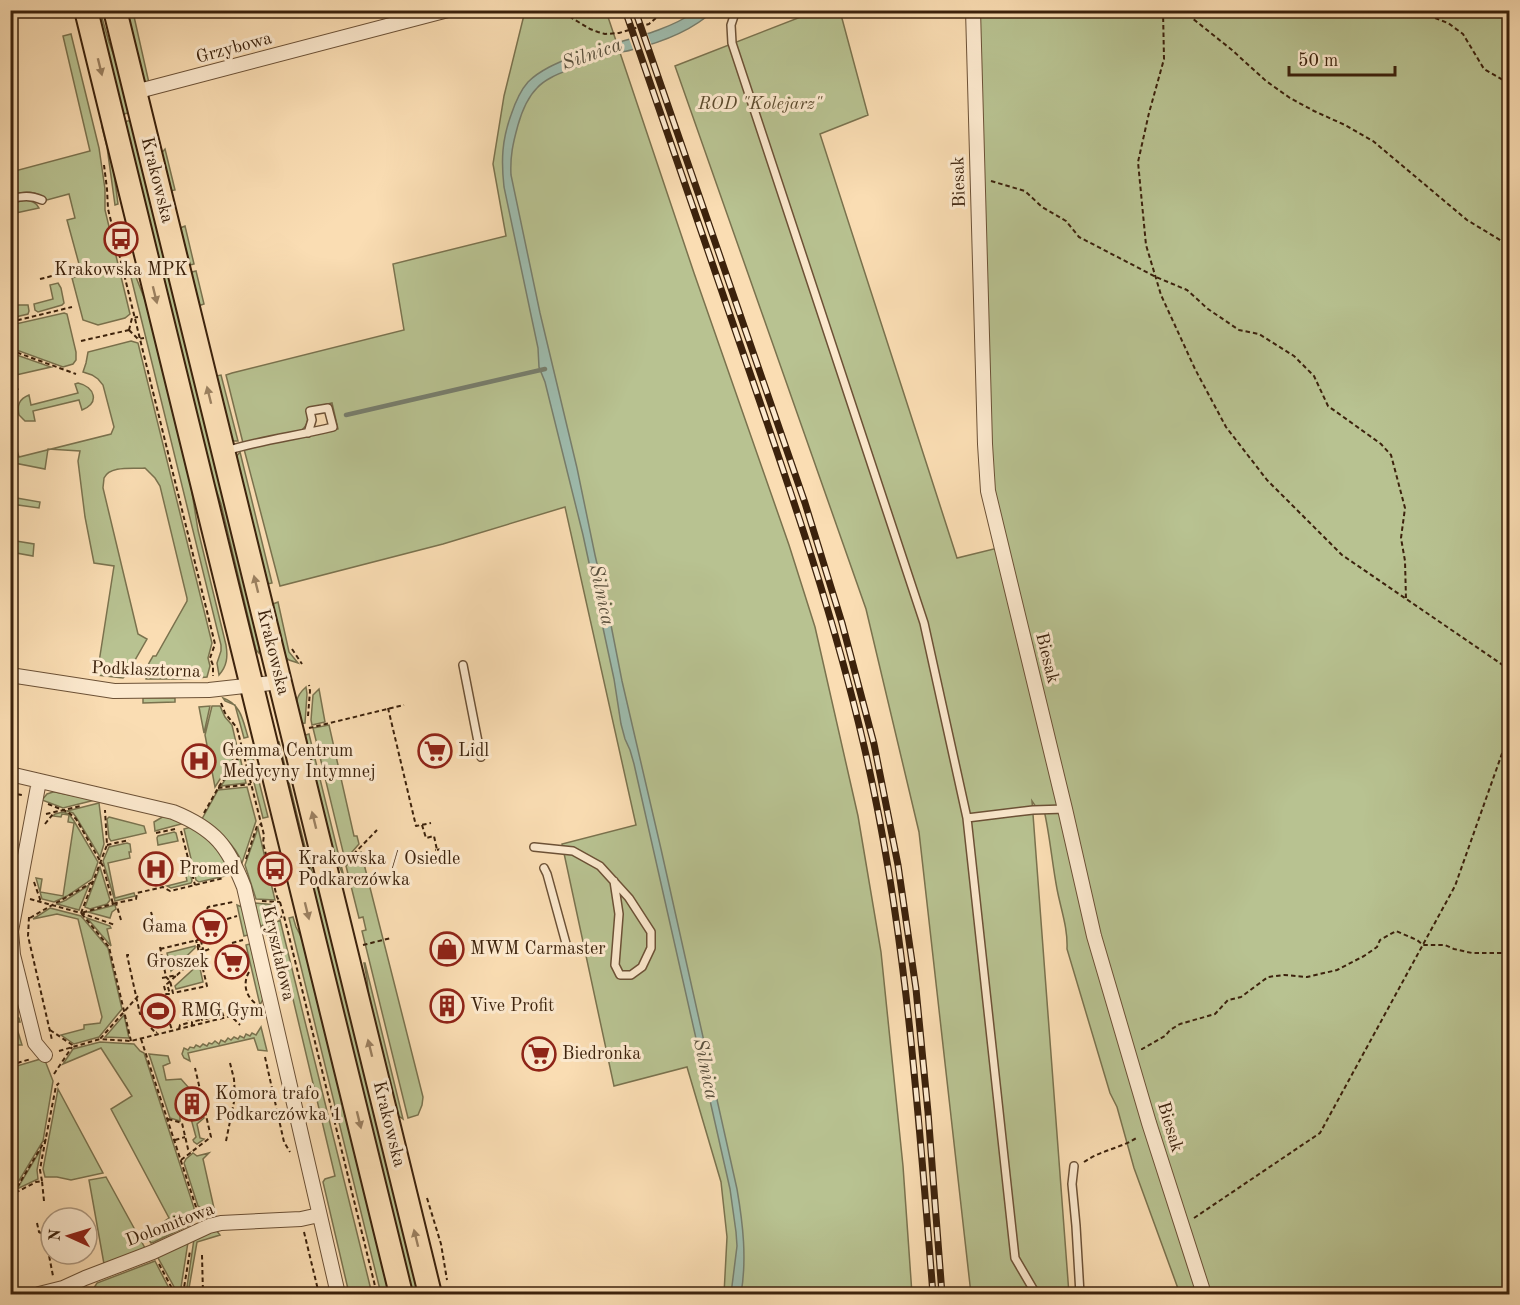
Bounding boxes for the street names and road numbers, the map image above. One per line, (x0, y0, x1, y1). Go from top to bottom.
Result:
street label: Grzybowa (194, 29, 274, 67)
street label: Krakowska (138, 135, 176, 225)
street label: Biesak (949, 156, 969, 208)
street label: Krakowska (254, 607, 292, 697)
street label: Biesak (1032, 631, 1062, 685)
street label: Podklasztorna (91, 659, 201, 681)
street label: Kryształowa (258, 904, 298, 1003)
street label: Krakowska (370, 1079, 408, 1169)
street label: Biesak (1154, 1100, 1186, 1154)
street label: Dolomitowa (123, 1200, 217, 1250)

